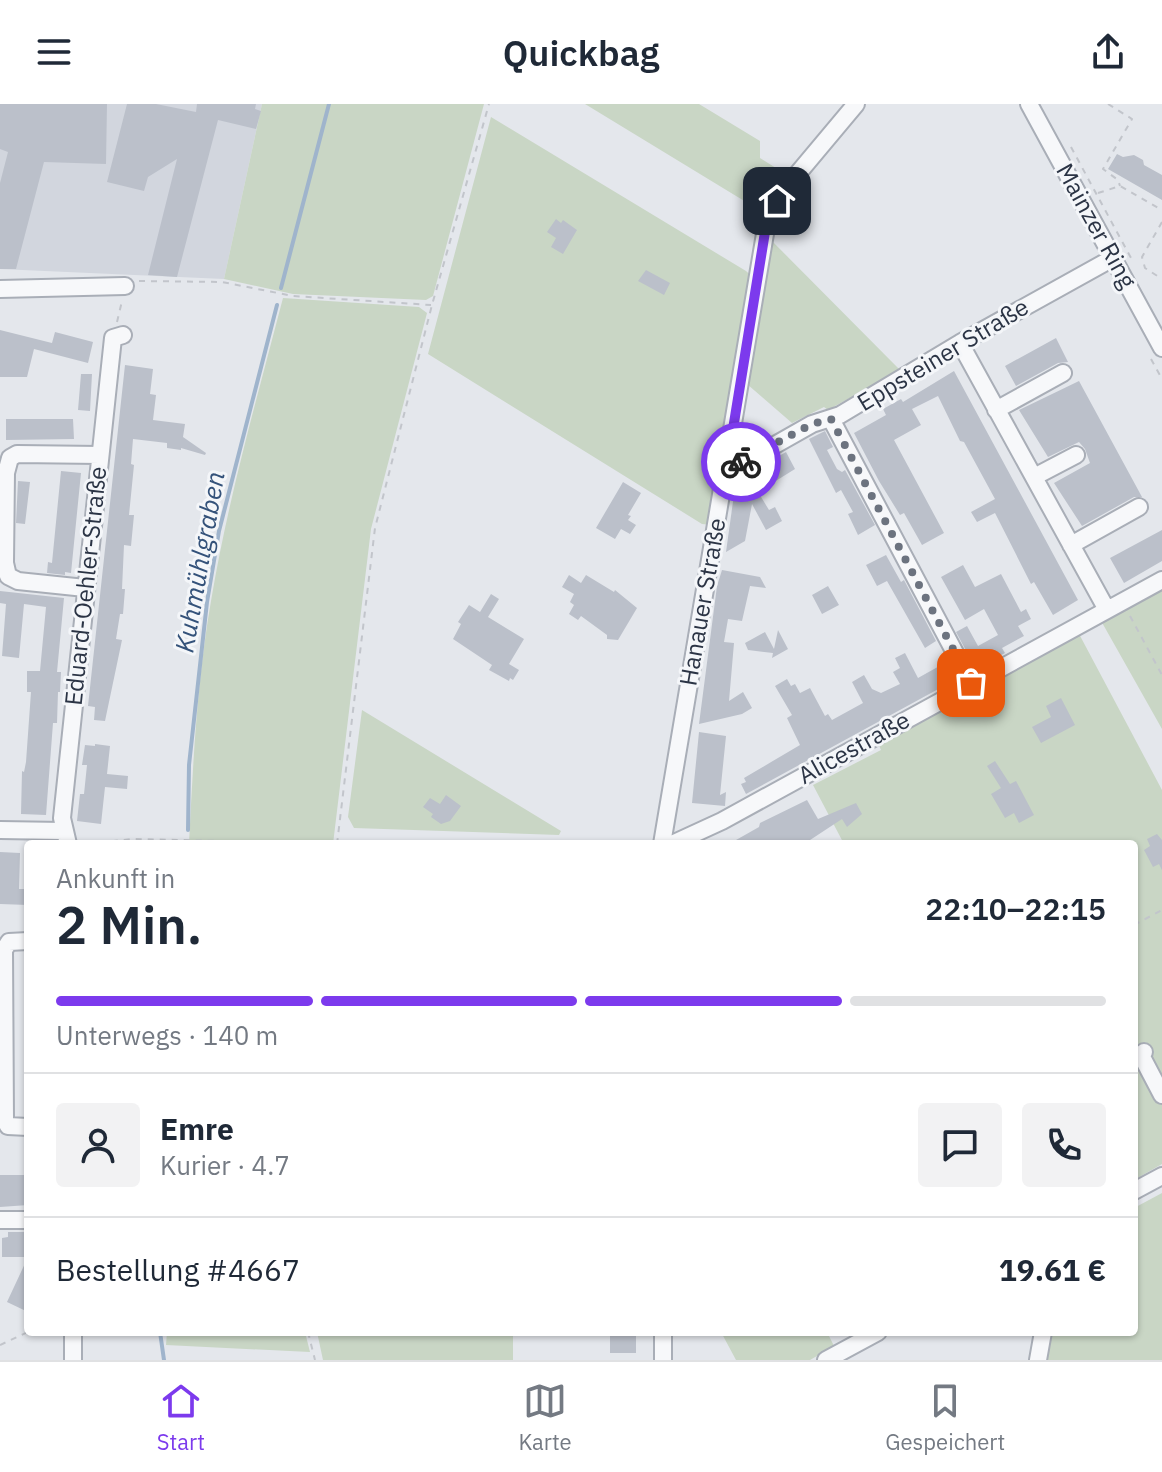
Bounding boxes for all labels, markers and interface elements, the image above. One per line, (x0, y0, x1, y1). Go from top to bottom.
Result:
text: Quickbag (503, 29, 659, 76)
icon: menu (32, 30, 76, 74)
icon: share (1086, 30, 1130, 74)
street label: Mainzer Ring (1049, 157, 1145, 294)
pin (743, 167, 811, 235)
icon: home (755, 179, 799, 223)
street label: Eppsteiner Straße (851, 290, 1034, 418)
courier (701, 422, 781, 502)
icon: bike (719, 440, 763, 484)
street label: Eduard-Oehler-Straße (57, 465, 113, 707)
water label: Kuhmühlgraben (166, 469, 232, 655)
street label: Hanauer Straße (672, 515, 733, 688)
pin (937, 649, 1005, 717)
icon: bag (949, 661, 993, 705)
street label: Alicestraße (792, 703, 915, 791)
text: Ankunft in (56, 861, 175, 895)
text: 22:10–22:15 (925, 889, 1106, 928)
text: 2 Min. (56, 891, 202, 958)
text: Unterwegs · 140 m (56, 1018, 278, 1052)
button: person (56, 1103, 140, 1187)
button: chat (918, 1103, 1002, 1187)
button: phone (1022, 1103, 1106, 1187)
text: Emre (160, 1109, 234, 1148)
text: Kurier · 4.7 (160, 1148, 290, 1182)
text: Bestellung #4667 (56, 1250, 300, 1289)
text: 19.61 € (999, 1250, 1106, 1289)
tab: Start (157, 1379, 205, 1456)
tab: Karte (518, 1379, 572, 1456)
tab: Gespeichert (885, 1379, 1005, 1456)

